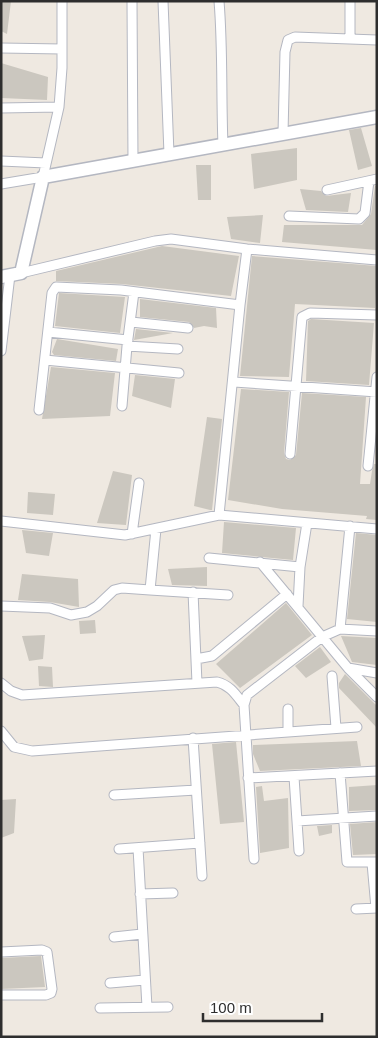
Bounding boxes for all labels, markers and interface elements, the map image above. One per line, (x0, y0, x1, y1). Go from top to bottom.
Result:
scale bar (203, 990, 322, 1022)
text: 100 m (210, 999, 252, 1016)

